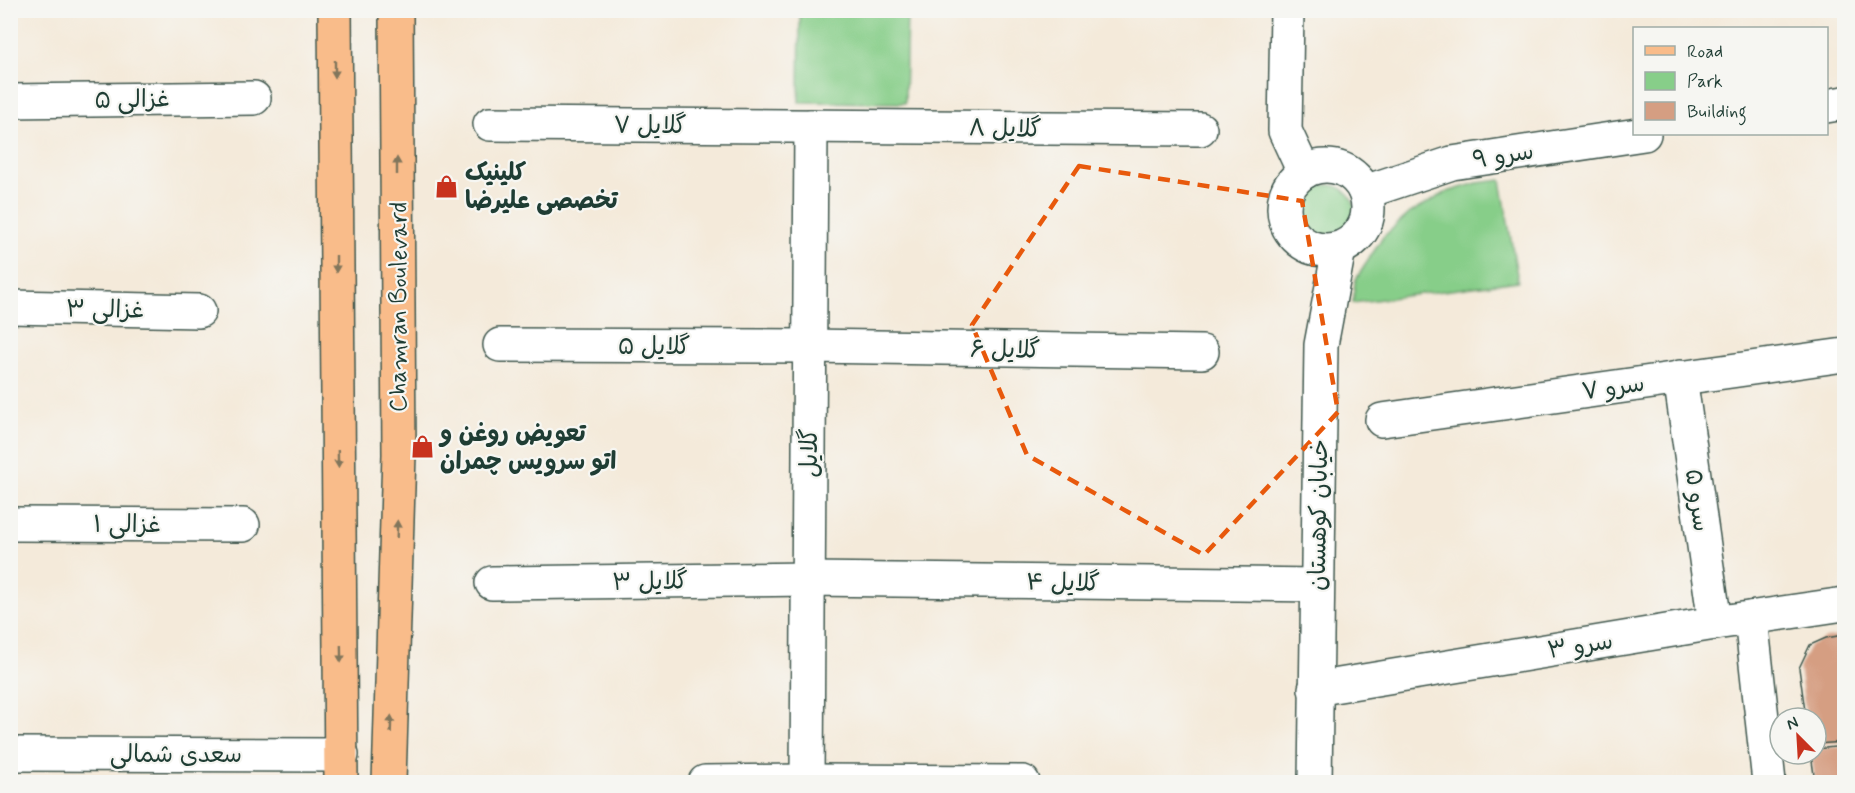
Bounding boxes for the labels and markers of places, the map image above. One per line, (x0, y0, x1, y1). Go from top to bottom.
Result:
place label: کلینیک تخصصی علیرضا (465, 158, 619, 217)
shop icon: کلینیک تخصصی علیرضا (434, 173, 460, 199)
place label: تعویض روغن و اتو سرویس چمران (438, 419, 616, 478)
shop icon: تعویض روغن و اتو سرویس چمران (409, 434, 435, 460)

